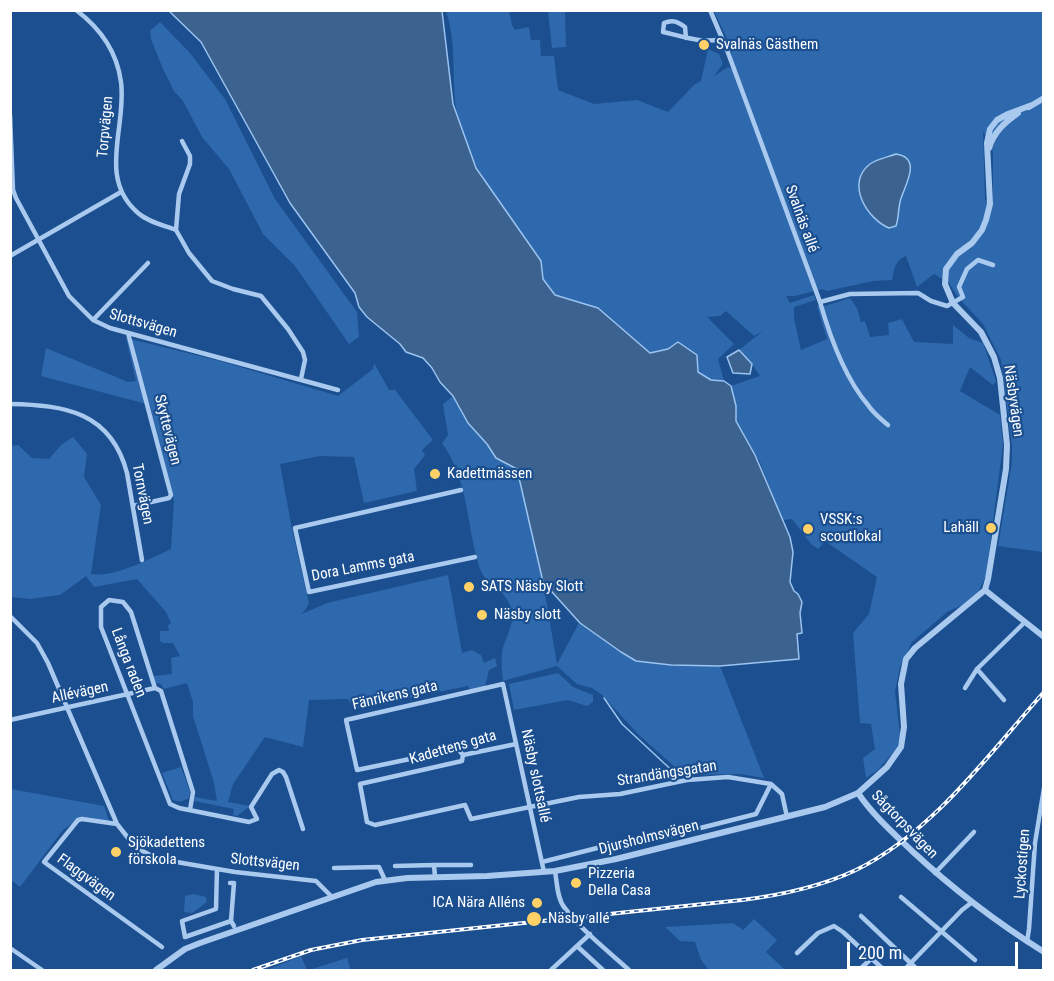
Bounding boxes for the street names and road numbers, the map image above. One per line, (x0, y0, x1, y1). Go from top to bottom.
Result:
street label: Torpvägen (94, 95, 118, 159)
street label: Svalnäs allé (780, 183, 822, 255)
street label: Slottsvägen (107, 306, 179, 342)
street label: Näsbyvägen (999, 364, 1027, 438)
street label: Skyttevägen (150, 393, 184, 467)
street label: Tornvägen (127, 462, 157, 526)
street label: Dora Lamms gata (310, 548, 416, 586)
street label: Långa raden (107, 626, 149, 700)
street label: Fänrikens gata (351, 677, 439, 715)
street label: Allévägen (50, 678, 110, 708)
street label: Kadettens gata (408, 727, 498, 769)
street label: Näsby slottsallé (516, 728, 554, 824)
street label: Strandängsgatan (616, 757, 718, 791)
street label: Sågtorpsvägen (867, 787, 941, 863)
street label: Djursholmsvägen (597, 817, 701, 859)
street label: Lyckostigen (1012, 828, 1034, 900)
street label: Slottsvägen (229, 850, 301, 876)
street label: Flaggvägen (53, 851, 119, 905)

